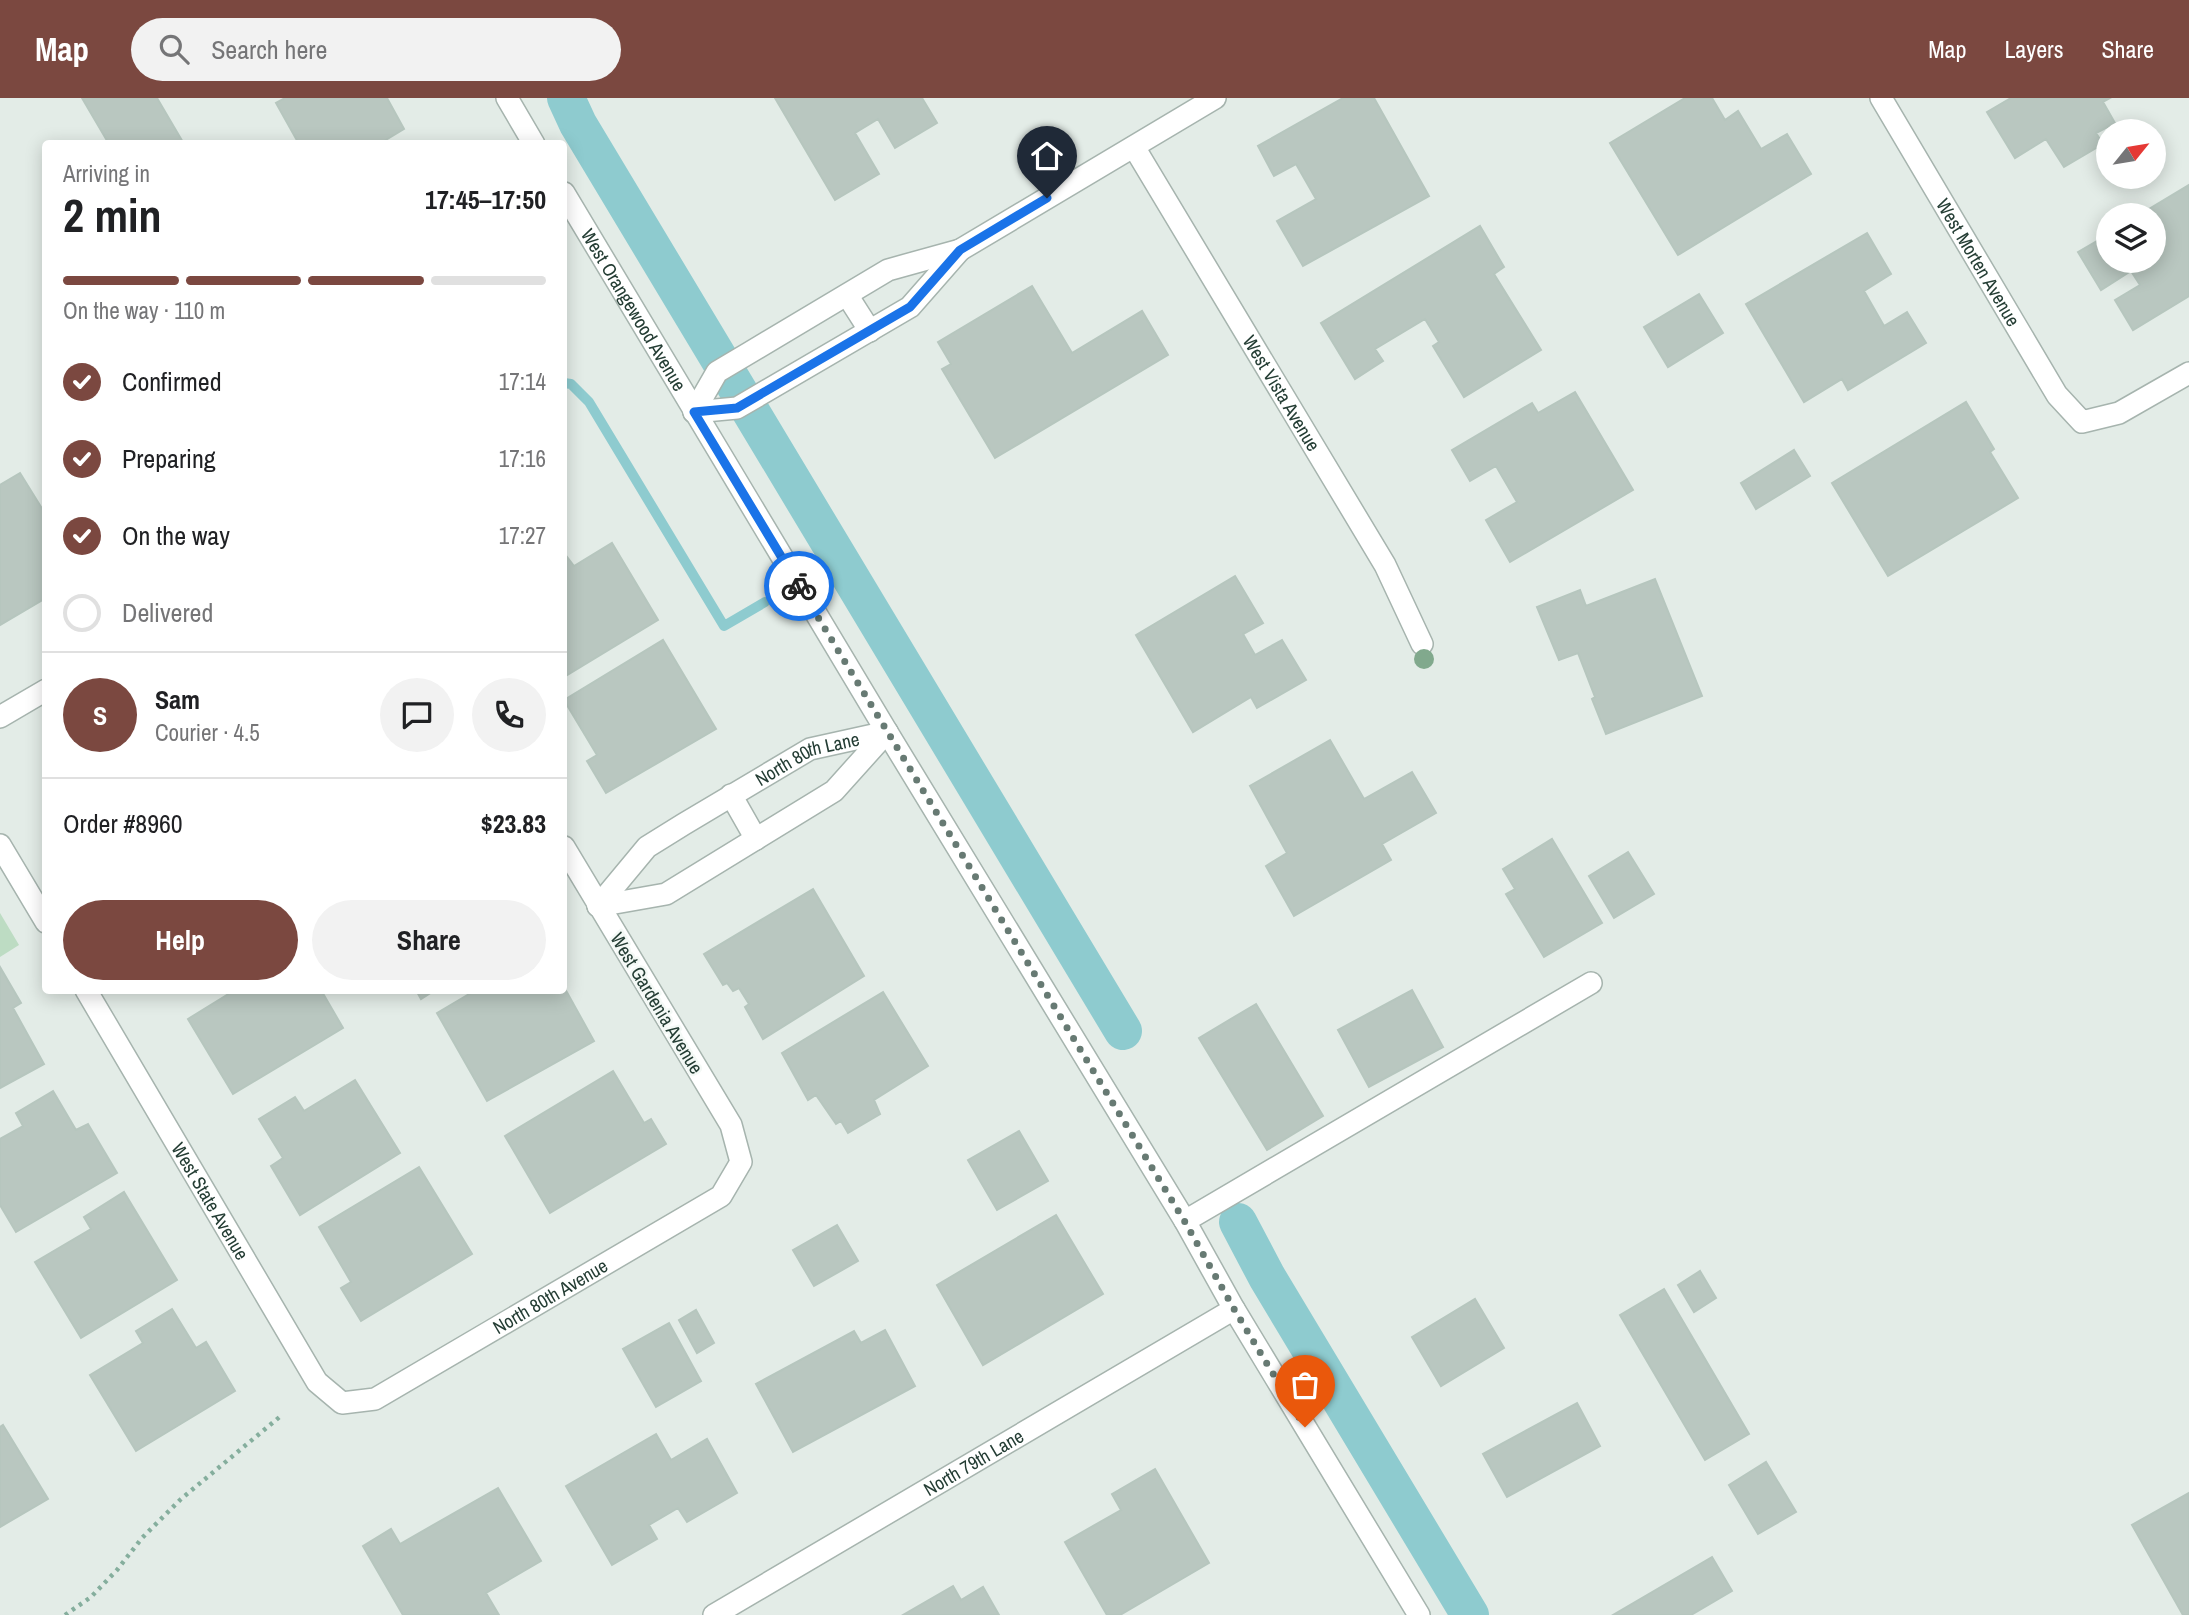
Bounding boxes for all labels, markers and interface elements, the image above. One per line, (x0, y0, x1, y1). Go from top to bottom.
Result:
search box (131, 18, 621, 81)
text: Map (35, 27, 89, 71)
icon: search (155, 30, 193, 68)
text: Search here (211, 32, 327, 67)
text: Map (1928, 33, 1966, 65)
text: Layers (2004, 33, 2063, 65)
text: Share (2101, 33, 2154, 65)
north arrow (2096, 119, 2166, 189)
map controls (2096, 119, 2166, 273)
pin (1017, 126, 1077, 198)
icon: home (1028, 137, 1066, 175)
text: Arriving in (63, 158, 150, 189)
text: 17:45–17:50 (425, 182, 546, 217)
text: 2 min (63, 184, 162, 246)
street label: West Morten Avenue (1930, 194, 2026, 331)
button: layers (2096, 203, 2166, 273)
street label: West Orangewood Avenue (575, 224, 693, 396)
text: On the way · 110 m (63, 295, 225, 326)
street label: West Vista Avenue (1237, 330, 1327, 456)
icon: check (63, 363, 101, 401)
text: Confirmed (122, 364, 222, 399)
text: 17:14 (499, 366, 546, 397)
icon: check (63, 440, 101, 478)
text: Preparing (122, 441, 216, 476)
text: 17:16 (499, 443, 546, 474)
icon: check (63, 517, 101, 555)
text: On the way (122, 518, 230, 553)
text: 17:27 (499, 520, 546, 551)
courier (764, 551, 834, 621)
icon: bike (780, 567, 818, 605)
text: Delivered (122, 595, 213, 630)
button: chat (380, 678, 454, 752)
button: phone (472, 678, 546, 752)
text: Sam (155, 682, 200, 717)
text: S (93, 698, 107, 733)
text: Courier · 4.5 (155, 717, 260, 748)
street label: North 80th Lane (750, 726, 862, 792)
text: Order #8960 (63, 806, 183, 841)
text: $23.83 (481, 806, 546, 841)
button: Help (63, 900, 298, 980)
button: Share (312, 900, 546, 980)
street label: West Gardenia Avenue (605, 927, 709, 1079)
street label: West State Avenue (166, 1138, 255, 1265)
street label: North 80th Avenue (488, 1252, 612, 1340)
pin (1275, 1355, 1335, 1427)
icon: bag (1286, 1366, 1324, 1404)
street label: North 79th Lane (919, 1423, 1028, 1502)

